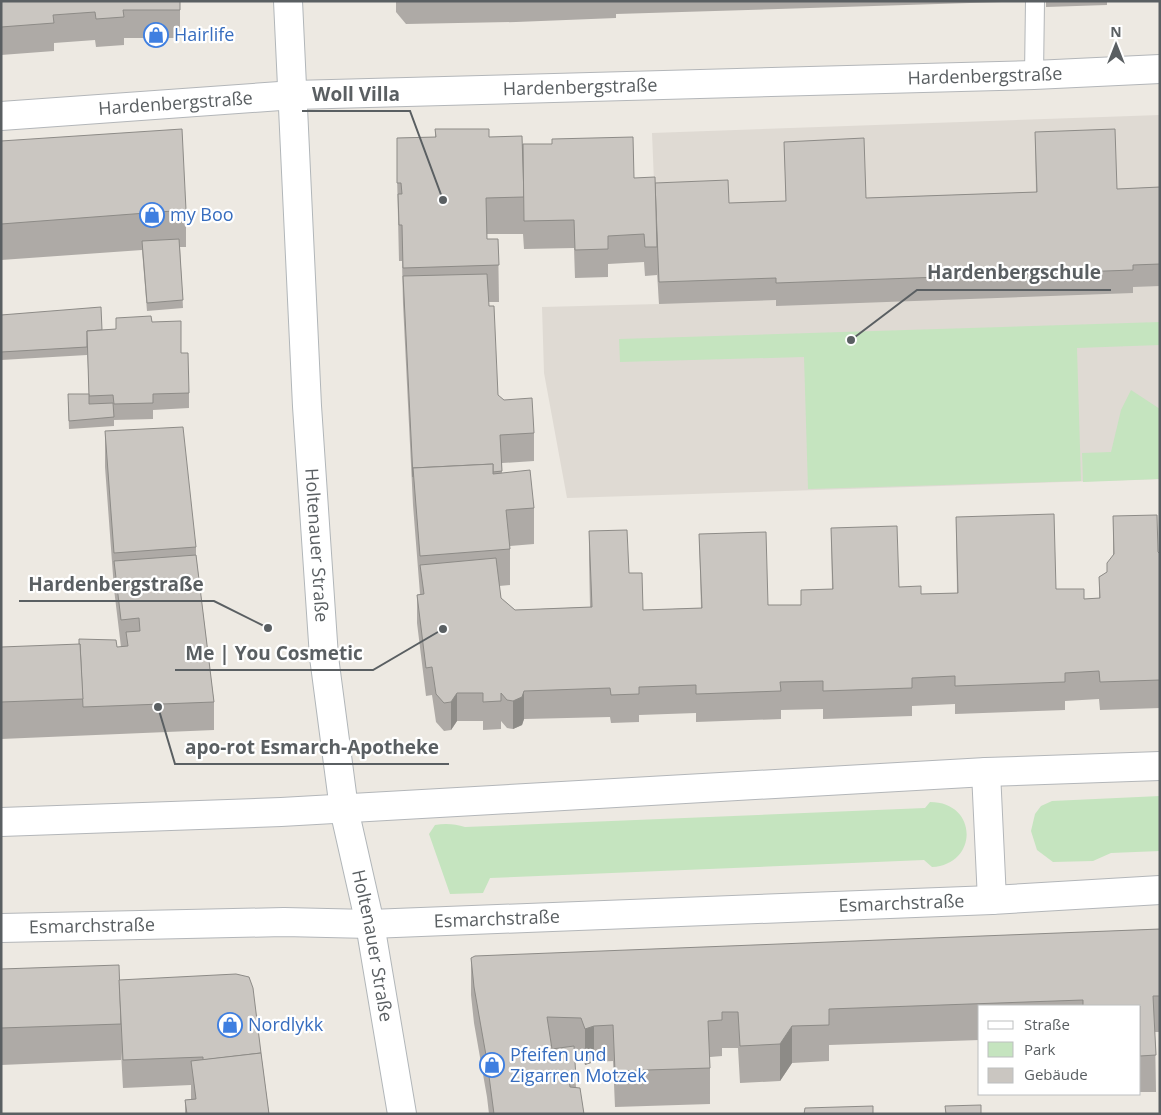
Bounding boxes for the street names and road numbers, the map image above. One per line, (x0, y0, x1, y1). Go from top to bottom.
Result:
street label: Hardenbergstraße (907, 61, 1063, 89)
street label: Hardenbergstraße (502, 72, 658, 100)
street label: Hardenbergstraße (97, 85, 254, 120)
street label: Holtenauer Straße (300, 467, 335, 623)
street label: Holtenauer Straße (347, 867, 399, 1023)
street label: Esmarchstraße (838, 888, 965, 917)
street label: Esmarchstraße (433, 904, 560, 933)
street label: Esmarchstraße (29, 912, 155, 938)

